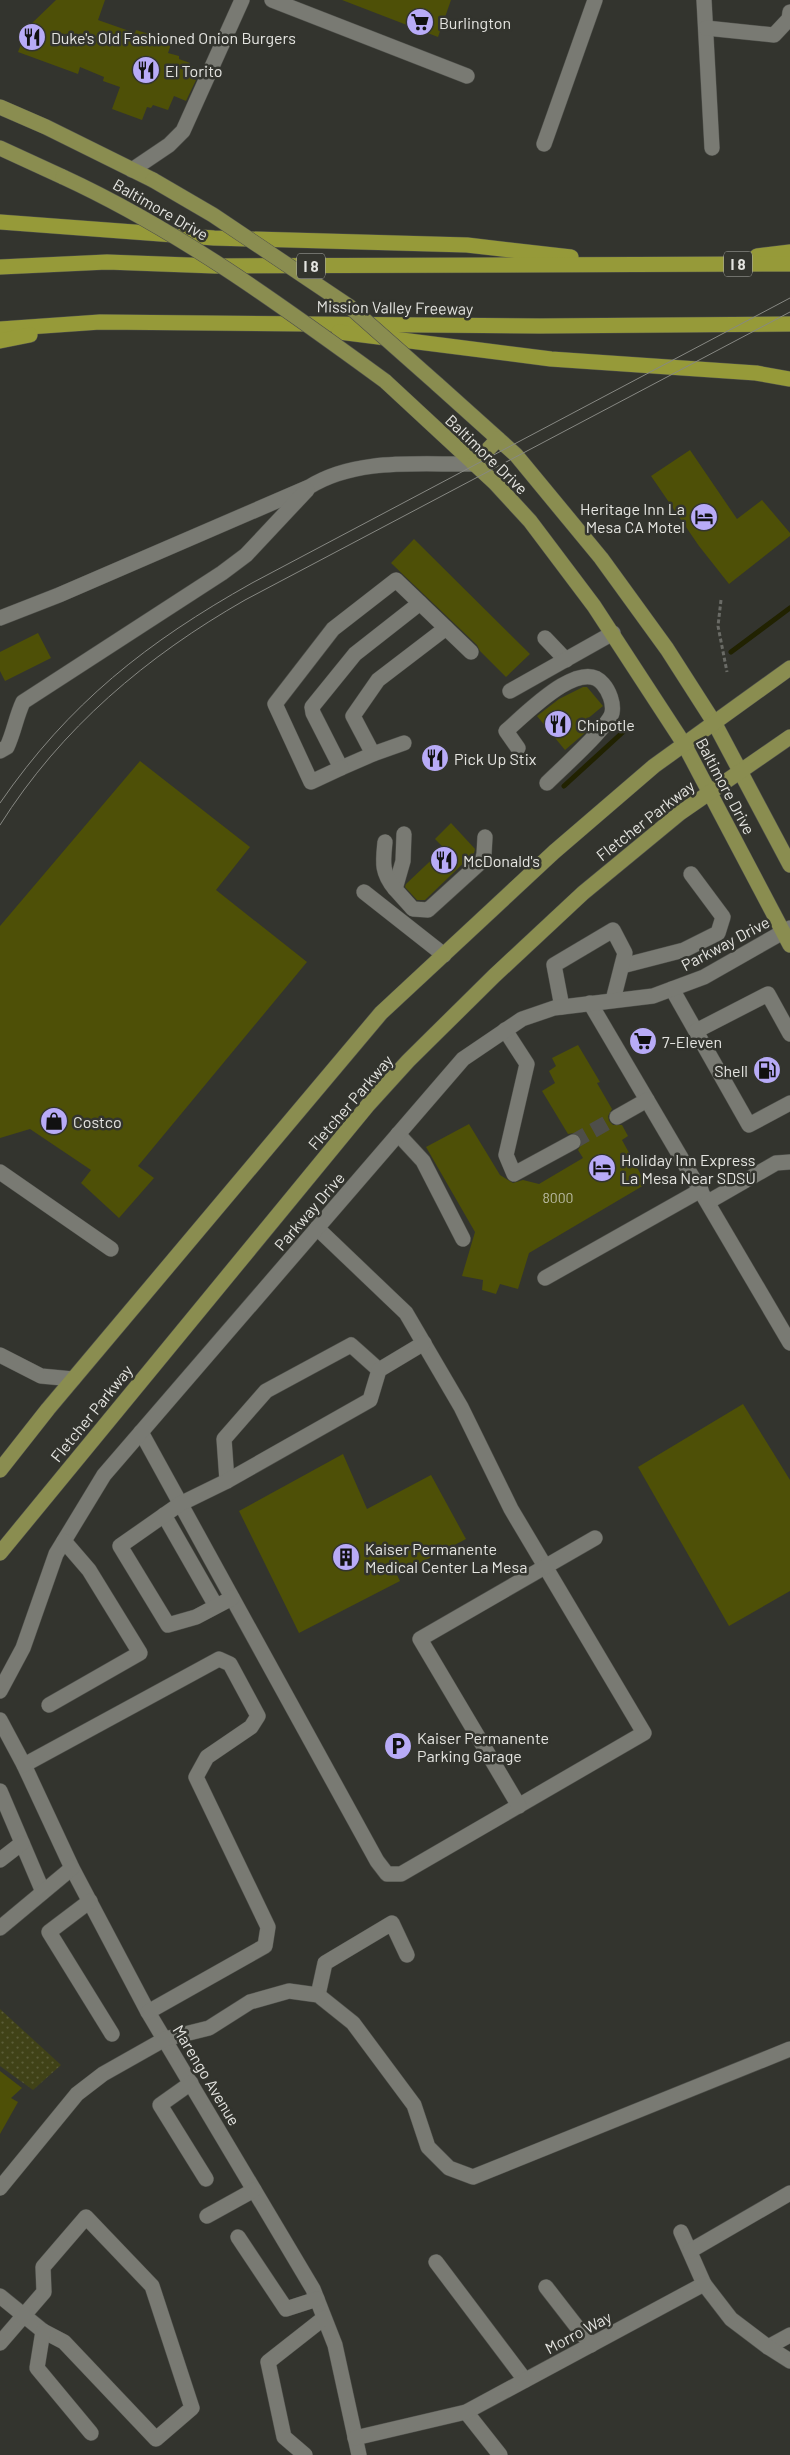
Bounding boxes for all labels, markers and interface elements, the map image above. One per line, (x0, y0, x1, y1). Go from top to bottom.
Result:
supermarket icon: Burlington (405, 7, 435, 37)
place label: Burlington (439, 13, 511, 32)
restaurant icon: Duke's Old Fashioned Onion Burgers (17, 22, 47, 52)
place label: Duke's Old Fashioned Onion Burgers (51, 28, 296, 47)
restaurant icon: El Torito (131, 55, 161, 85)
place label: El Torito (165, 61, 222, 80)
street label: Baltimore Drive (110, 174, 212, 244)
road number: I 8 (724, 252, 752, 276)
road number: I 8 (297, 254, 325, 278)
street label: Mission Valley Freeway (316, 296, 474, 318)
street label: Baltimore Drive (442, 410, 532, 498)
place label: Heritage Inn La Mesa CA Motel (580, 499, 685, 536)
hotel icon: Heritage Inn La Mesa CA Motel (689, 502, 719, 532)
restaurant icon: Chipotle (543, 709, 573, 739)
place label: Chipotle (577, 715, 635, 734)
street label: Baltimore Drive (693, 734, 759, 838)
restaurant icon: Pick Up Stix (420, 743, 450, 773)
place label: Pick Up Stix (454, 749, 537, 768)
street label: Fletcher Parkway (592, 775, 698, 864)
restaurant icon: McDonald's (429, 845, 459, 875)
place label: McDonald's (463, 851, 540, 870)
street label: Parkway Drive (678, 912, 772, 974)
supermarket icon: 7-Eleven (628, 1026, 658, 1056)
place label: 7-Eleven (662, 1032, 722, 1051)
street label: Fletcher Parkway (304, 1050, 397, 1153)
fuel station icon: Shell (752, 1055, 782, 1085)
place label: Shell (714, 1061, 748, 1080)
shop icon: Costco (39, 1106, 69, 1136)
place label: Costco (73, 1112, 122, 1131)
place label: Holiday Inn Express La Mesa Near SDSU (621, 1150, 756, 1187)
hotel icon: Holiday Inn Express La Mesa Near SDSU (587, 1153, 617, 1183)
street label: Parkway Drive (270, 1168, 348, 1254)
house number: 8000 (542, 1189, 574, 1206)
street label: Fletcher Parkway (46, 1360, 136, 1465)
place label: Kaiser Permanente Medical Center La Mesa (365, 1539, 527, 1576)
building icon: Kaiser Permanente Medical Center La Mesa (331, 1542, 361, 1572)
place label: Kaiser Permanente Parking Garage (417, 1728, 549, 1765)
parking icon: Kaiser Permanente Parking Garage (383, 1731, 413, 1761)
street label: Marengo Avenue (170, 2021, 244, 2129)
street label: Morro Way (542, 2306, 615, 2357)

